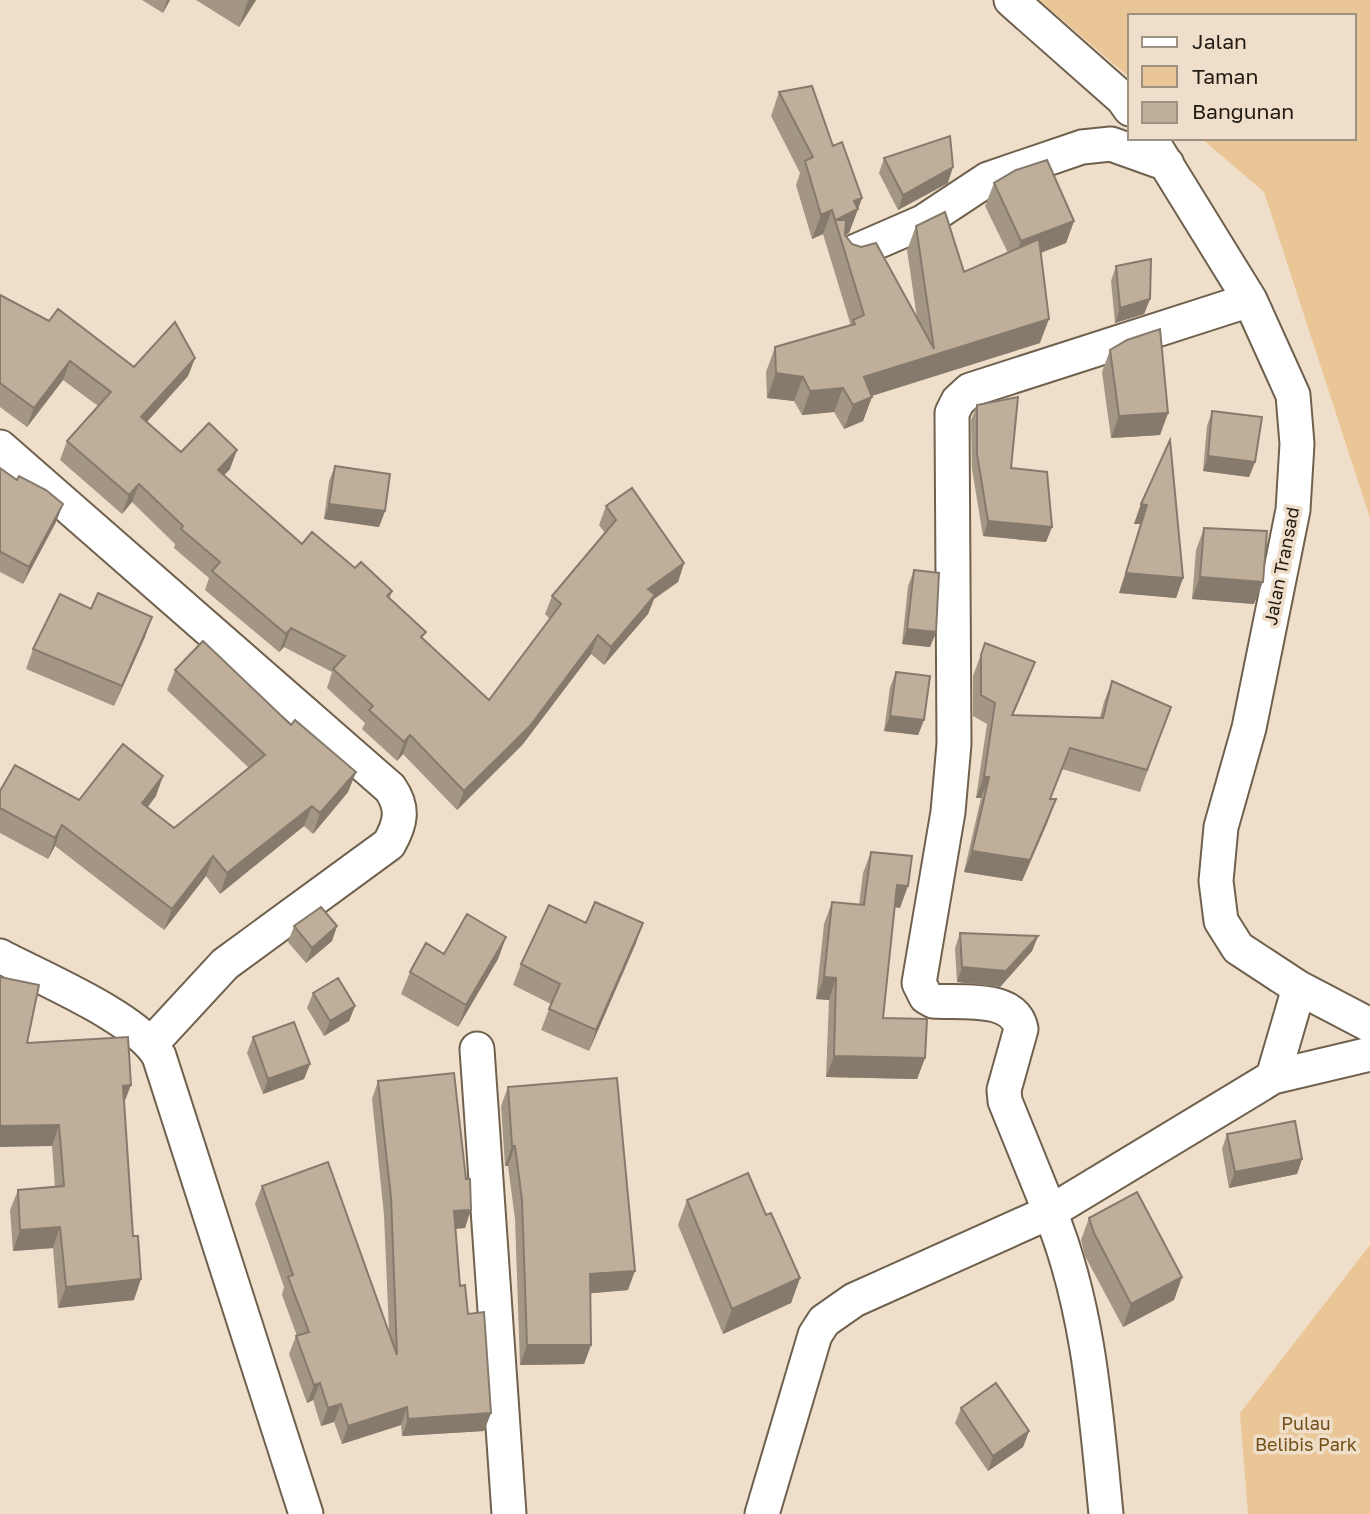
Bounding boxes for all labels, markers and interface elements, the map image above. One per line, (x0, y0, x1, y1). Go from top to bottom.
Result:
legend (1128, 14, 1356, 140)
text: Jalan (1192, 28, 1247, 54)
text: Taman (1192, 63, 1258, 89)
text: Bangunan (1192, 98, 1294, 124)
street label: Jalan Transad (1259, 505, 1303, 627)
park label: Pulau Belibis Park (1255, 1412, 1357, 1455)

